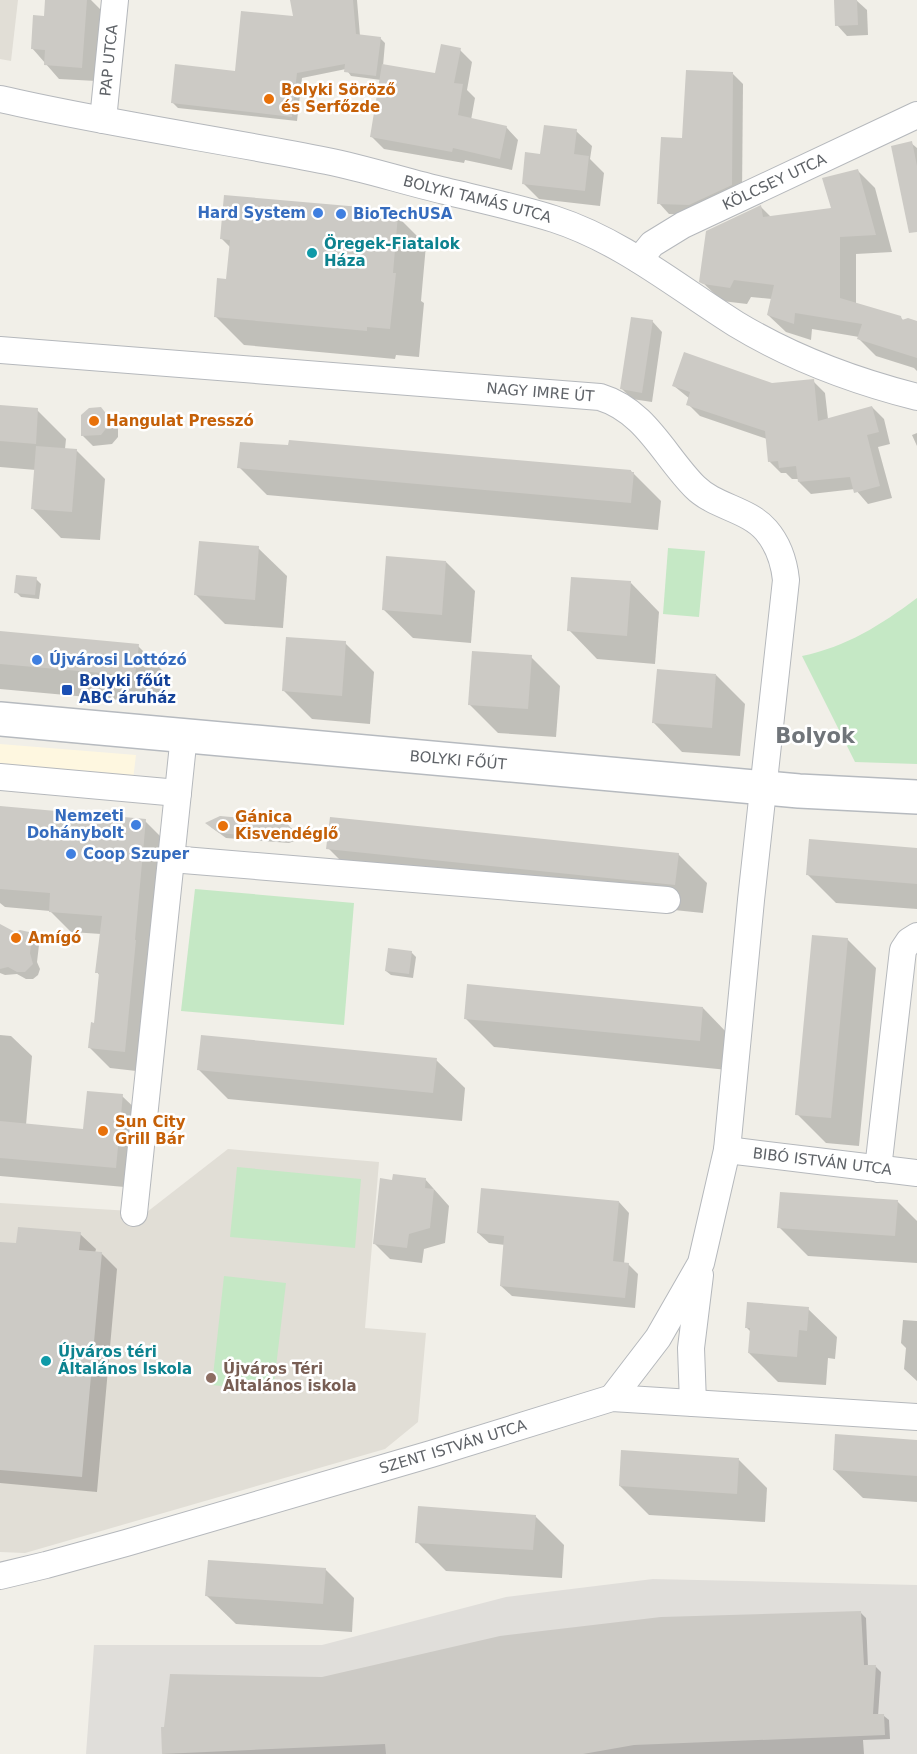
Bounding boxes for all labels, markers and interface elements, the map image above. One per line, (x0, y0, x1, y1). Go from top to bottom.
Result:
street label: PAP UTCA (96, 23, 122, 97)
place label: Bolyki Söröző és Serfőzde (281, 81, 396, 116)
marker: Bolyki Söröző és Serfőzde (262, 92, 276, 106)
street label: KÖLCSEY UTCA (720, 150, 830, 214)
street label: BOLYKI TAMÁS UTCA (401, 172, 554, 227)
place label: Hard System (197, 204, 306, 222)
place label: BioTechUSA (353, 205, 453, 223)
marker: Hard System (311, 206, 325, 220)
marker: BioTechUSA (334, 207, 348, 221)
place label: Öregek-Fiatalok Háza (324, 234, 461, 270)
marker: Öregek-Fiatalok Háza (305, 246, 319, 260)
street label: NAGY IMRE ÚT (486, 379, 596, 406)
place label: Hangulat Presszó (106, 412, 254, 430)
marker: Hangulat Presszó (87, 414, 101, 428)
place label: Újvárosi Lottózó (49, 650, 187, 669)
marker: Újvárosi Lottózó (30, 653, 44, 667)
place label: Bolyki főút ABC áruház (79, 672, 176, 707)
marker: Bolyki főút ABC áruház (60, 683, 74, 697)
district label: Bolyok (775, 724, 856, 748)
street label: BOLYKI FŐÚT (409, 747, 508, 774)
place label: Nemzeti Dohánybolt (27, 807, 124, 842)
place label: Gánica Kisvendéglő (235, 808, 338, 843)
marker: Nemzeti Dohánybolt (129, 818, 143, 832)
marker: Gánica Kisvendéglő (216, 819, 230, 833)
place label: Coop Szuper (83, 845, 190, 863)
marker: Coop Szuper (64, 847, 78, 861)
place label: Amígó (28, 929, 81, 947)
marker: Amígó (9, 931, 23, 945)
place label: Sun City Grill Bár (115, 1113, 186, 1148)
marker: Sun City Grill Bár (96, 1124, 110, 1138)
street label: BIBÓ ISTVÁN UTCA (752, 1144, 894, 1179)
place label: Újváros téri Általános Iskola (58, 1342, 192, 1378)
marker: Újváros téri Általános Iskola (39, 1354, 53, 1368)
place label: Újváros Téri Általános iskola (223, 1359, 357, 1395)
marker: Újváros Téri Általános iskola (204, 1371, 218, 1385)
street label: SZENT ISTVÁN UTCA (377, 1416, 530, 1478)

